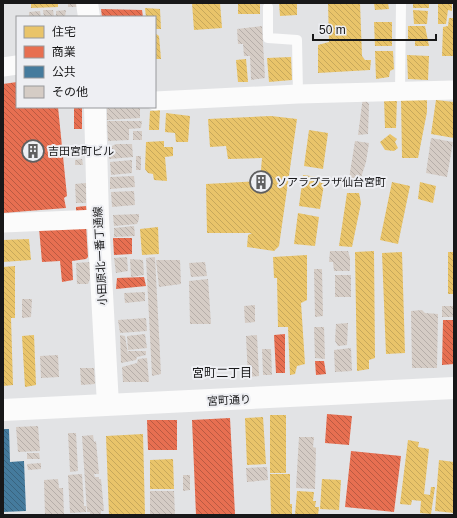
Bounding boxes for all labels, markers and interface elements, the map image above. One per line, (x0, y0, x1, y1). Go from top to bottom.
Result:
legend (16, 16, 156, 108)
scale bar (313, 16, 436, 42)
text: 50 m (319, 23, 346, 37)
text: 住宅 (52, 25, 76, 39)
text: 商業 (52, 45, 76, 59)
text: 公共 (52, 65, 76, 79)
text: その他 (52, 85, 88, 99)
building icon: 吉田宮町ビル (20, 138, 46, 164)
place label: 吉田宮町ビル (48, 145, 114, 157)
building icon: ソアラプラザ仙台宮町 (248, 169, 274, 195)
place label: ソアラプラザ仙台宮町 (276, 176, 386, 188)
street label: 小田原北一番丁通線 (91, 206, 109, 306)
district label: 宮町二丁目 (192, 366, 252, 380)
street label: 宮町通り (207, 393, 251, 407)

